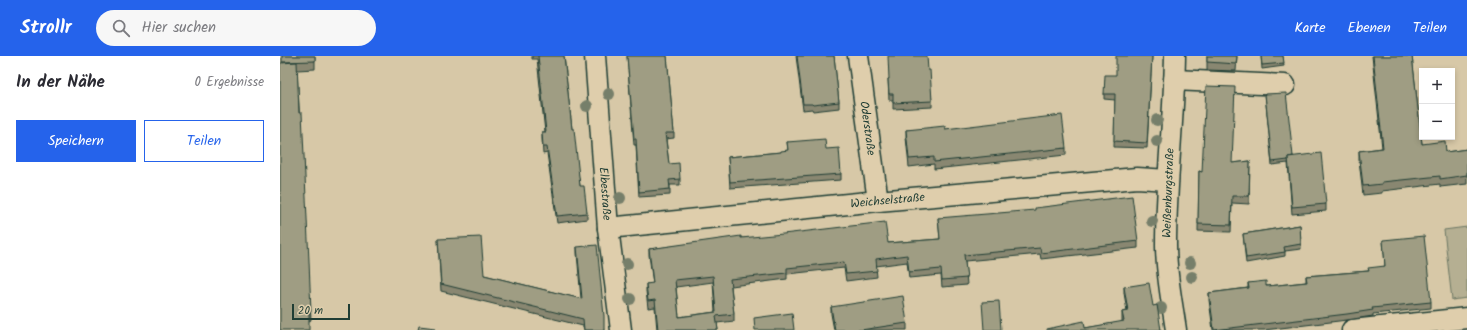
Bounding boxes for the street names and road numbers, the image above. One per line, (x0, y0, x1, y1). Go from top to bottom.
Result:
street label: Oderstraße (854, 100, 881, 157)
street label: Weißenburgstraße (1157, 147, 1180, 238)
street label: Elbestraße (593, 166, 616, 222)
street label: Weichselstraße (850, 188, 926, 214)

